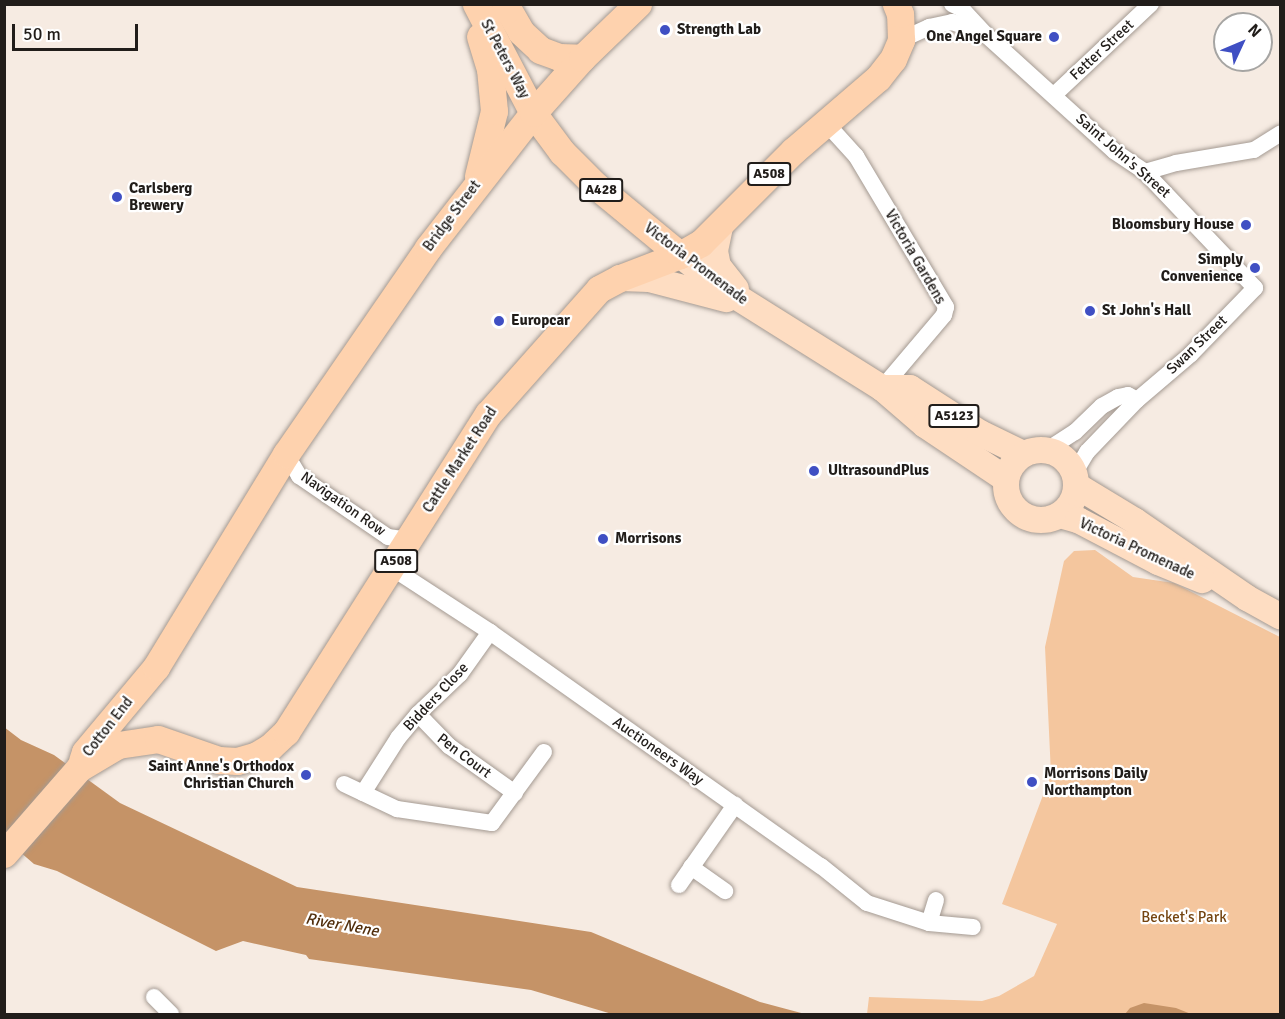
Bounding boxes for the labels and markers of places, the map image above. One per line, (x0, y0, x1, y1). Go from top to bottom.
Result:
place label: Strength Lab (677, 21, 761, 39)
marker: Strength Lab (658, 23, 672, 37)
place label: One Angel Square (926, 28, 1042, 46)
marker: One Angel Square (1047, 30, 1061, 44)
place label: Carlsberg Brewery (129, 179, 192, 214)
marker: Carlsberg Brewery (110, 190, 124, 204)
place label: Bloomsbury House (1112, 216, 1234, 234)
marker: Bloomsbury House (1239, 218, 1253, 232)
place label: Simply Convenience (1161, 250, 1243, 285)
marker: Simply Convenience (1248, 261, 1262, 275)
place label: St John's Hall (1102, 302, 1191, 320)
marker: St John's Hall (1083, 304, 1097, 318)
place label: Europcar (511, 312, 570, 330)
marker: Europcar (492, 314, 506, 328)
marker: UltrasoundPlus (805, 462, 823, 480)
place label: UltrasoundPlus (828, 462, 929, 480)
place label: Morrisons (615, 530, 681, 548)
marker: Morrisons (596, 532, 610, 546)
place label: Saint Anne's Orthodox Christian Church (148, 757, 294, 792)
place label: Morrisons Daily Northampton (1044, 764, 1148, 799)
marker: Saint Anne's Orthodox Christian Church (299, 768, 313, 782)
marker: Morrisons Daily Northampton (1025, 775, 1039, 789)

